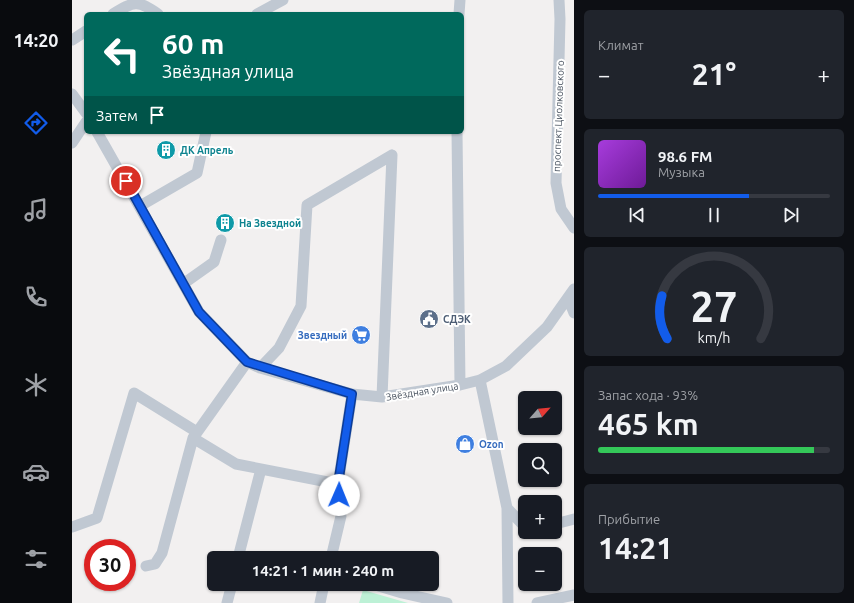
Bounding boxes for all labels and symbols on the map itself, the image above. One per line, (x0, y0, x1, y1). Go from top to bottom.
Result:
street label: проспект Циолковского (551, 60, 566, 172)
building icon: ДК Апрель (155, 139, 177, 161)
place label: ДК Апрель (180, 145, 234, 156)
pin (109, 164, 143, 198)
building icon: На Звездной (214, 212, 236, 234)
place label: На Звездной (239, 218, 301, 229)
public building icon: СДЭК (418, 308, 440, 330)
place label: СДЭК (443, 314, 471, 325)
supermarket icon: Звездный (350, 324, 372, 346)
place label: Звездный (298, 330, 347, 341)
street label: Звёздная улица (385, 380, 459, 403)
north arrow (518, 391, 562, 435)
shop icon: Ozon (454, 433, 476, 455)
place label: Ozon (479, 439, 504, 450)
position arrow (318, 474, 360, 516)
speed limit sign: 30 (84, 539, 136, 591)

